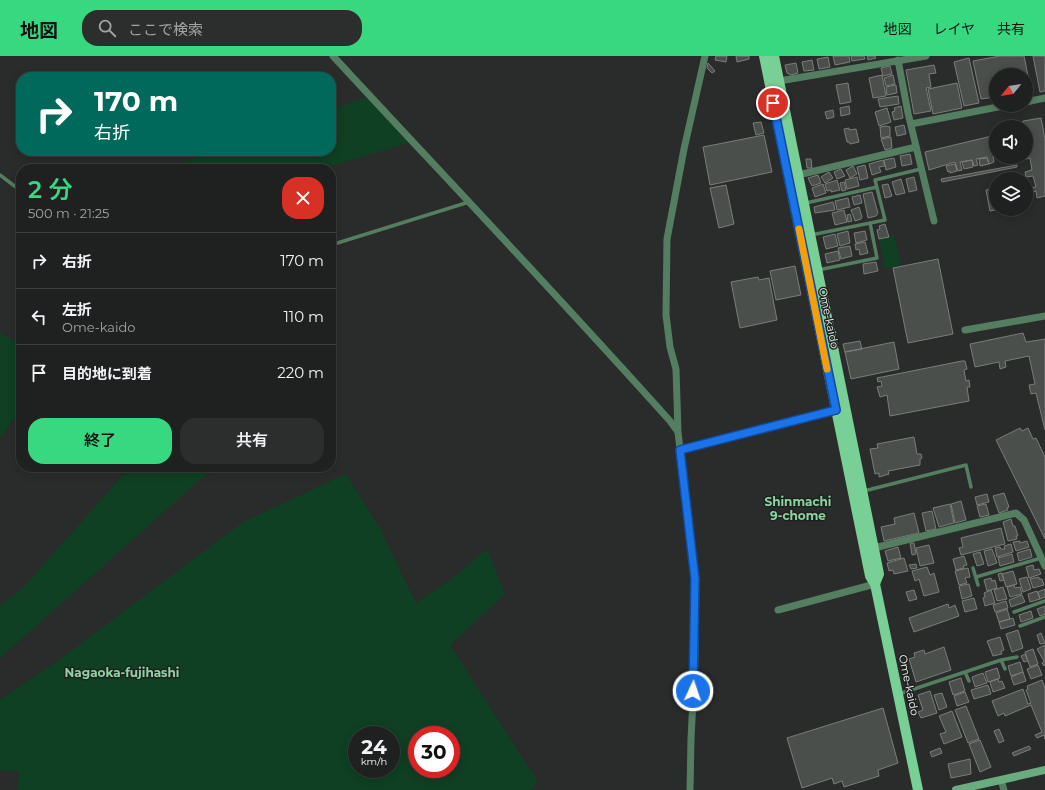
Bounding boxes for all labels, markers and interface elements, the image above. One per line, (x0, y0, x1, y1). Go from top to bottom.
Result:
search box (82, 10, 362, 46)
icon: search (96, 17, 118, 39)
text: 地図 (20, 19, 58, 42)
text: ここで検索 (128, 20, 203, 39)
text: 地図 (883, 20, 911, 38)
text: レイヤ (933, 20, 975, 38)
text: 共有 (997, 20, 1025, 38)
north arrow (989, 68, 1033, 112)
map controls (989, 68, 1033, 216)
text: 170 m (94, 84, 178, 118)
pin (756, 86, 790, 120)
icon: right (28, 88, 80, 140)
icon: arrive (762, 92, 784, 114)
button: sound (989, 120, 1033, 164)
text: 右折 (94, 122, 130, 144)
button: layers (989, 172, 1033, 216)
text: 2 分 (28, 175, 73, 204)
button: close (282, 177, 324, 219)
text: 500 m · 21:25 (28, 205, 109, 221)
icon: right (28, 250, 50, 272)
text: 170 m (280, 251, 324, 270)
text: 右折 (62, 252, 92, 271)
street label: Ome-kaido (816, 286, 842, 350)
text: 左折 (62, 300, 92, 319)
icon: left (28, 306, 50, 328)
text: 110 m (283, 307, 324, 326)
text: Ome-kaido (62, 319, 135, 335)
icon: arrive (28, 362, 50, 384)
text: 220 m (277, 363, 324, 382)
text: 目的地に到着 (62, 364, 152, 383)
button: 終了 (28, 418, 172, 464)
button: 共有 (180, 418, 324, 464)
district label: Shinmachi 9-chome (765, 494, 831, 523)
street label: Ome-kaido (896, 653, 922, 717)
district label: Nagaoka-fujihashi (65, 665, 179, 680)
position arrow (672, 670, 714, 712)
speed limit sign: 30 (408, 726, 460, 778)
text: 24 (361, 735, 387, 759)
text: km/h (361, 755, 387, 768)

